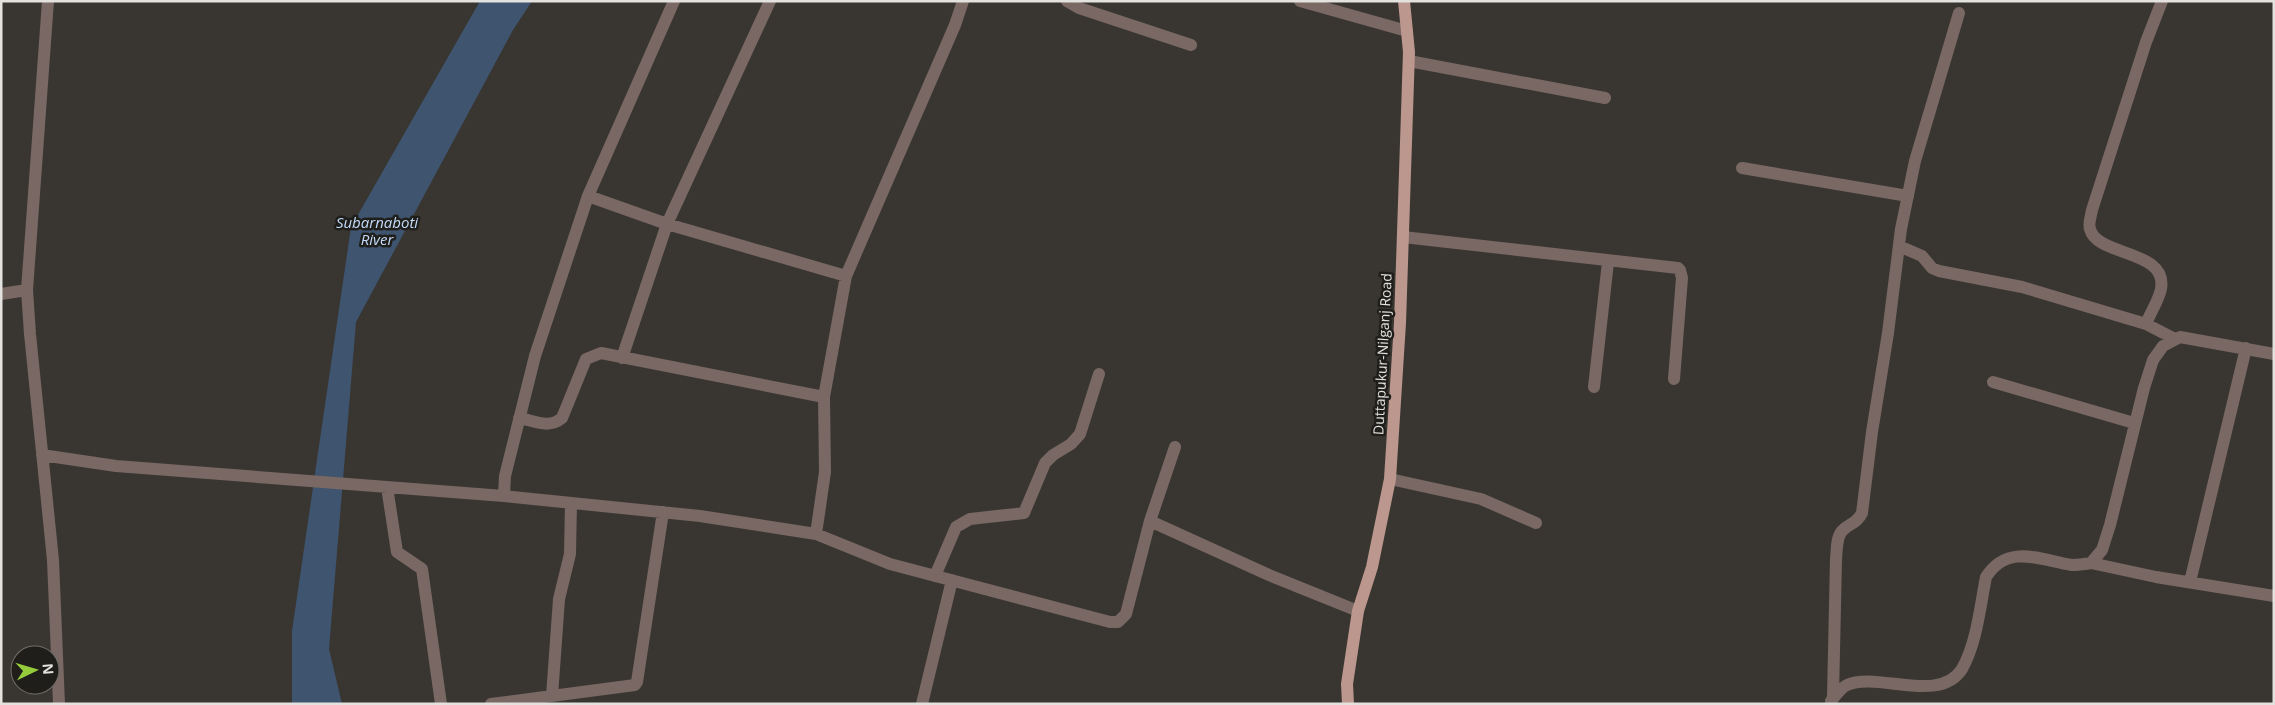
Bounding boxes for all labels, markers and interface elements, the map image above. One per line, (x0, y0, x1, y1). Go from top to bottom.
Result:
water label: Subarnaboti River (336, 212, 418, 249)
street label: Duttapukur-Nilganj Road (1368, 273, 1396, 435)
north arrow (10, 645, 60, 695)
text: N (38, 662, 58, 675)

